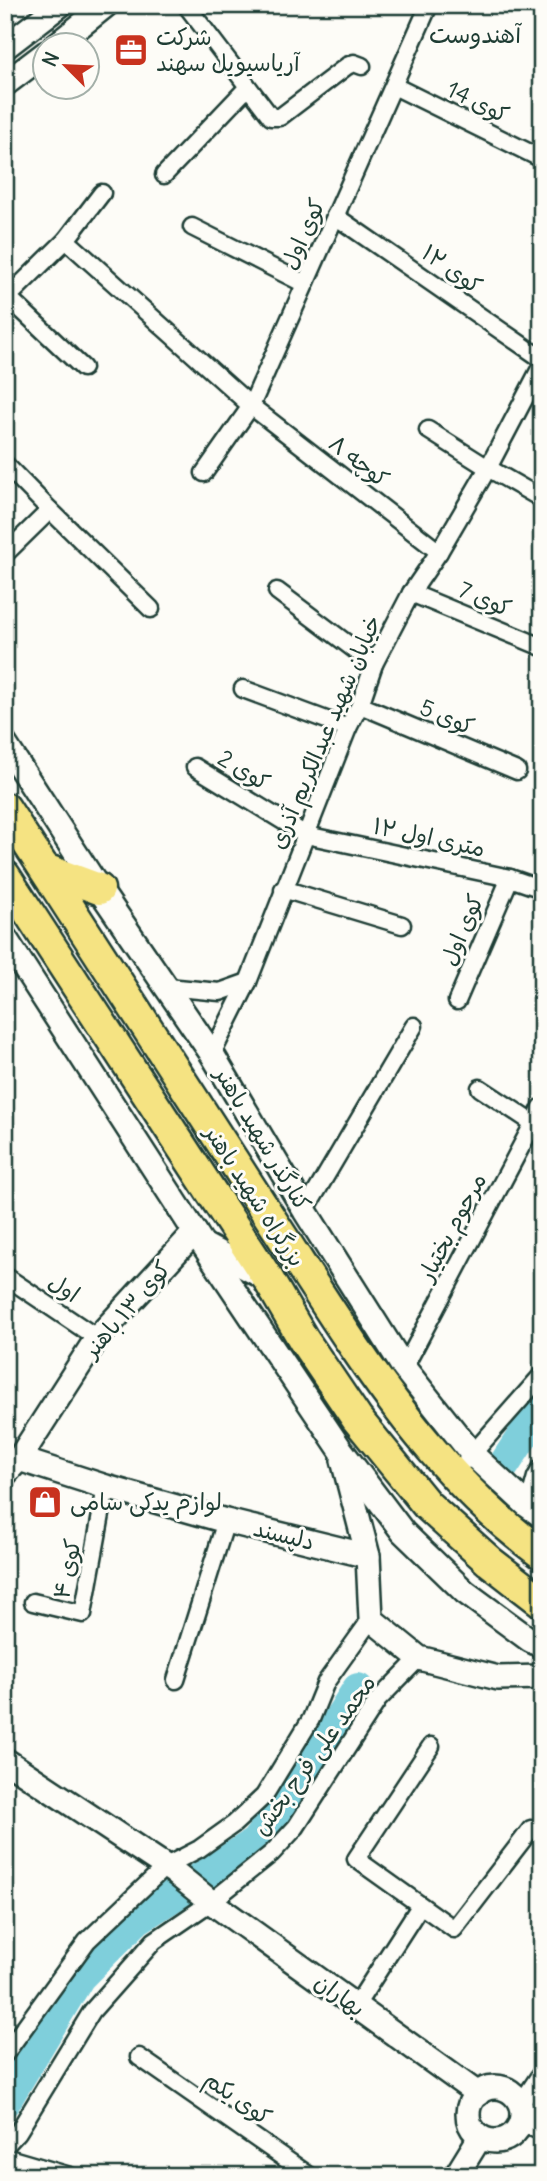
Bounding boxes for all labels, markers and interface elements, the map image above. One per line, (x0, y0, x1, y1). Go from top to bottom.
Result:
district label: آهندوست (429, 19, 522, 49)
place label: شرکت آریاسیویل سهند (156, 22, 301, 77)
office icon: شرکت آریاسیویل سهند (112, 31, 150, 69)
north arrow (32, 32, 102, 102)
text: N (37, 48, 64, 70)
street label: کوی 14 (442, 74, 514, 129)
street label: کوی اول (274, 194, 331, 274)
street label: کوی ۱۲ (416, 237, 488, 300)
street label: کوچه ۸ (323, 428, 395, 493)
street label: کوی 7 (454, 575, 516, 623)
street label: خیابان شهید عبدالکریم آذری (262, 610, 391, 855)
street label: کوی 5 (416, 692, 479, 741)
street label: کوی 2 (213, 743, 276, 796)
street label: ۱۲ متری اول (370, 810, 488, 863)
street label: کوی اول (434, 890, 490, 970)
street label: کنارگذر شهید باهنر (208, 1060, 318, 1216)
street label: بزرگراه شهید باهنر (198, 1118, 312, 1272)
street label: مرحوم بختیار (410, 1168, 495, 1289)
street label: کوی ۱۳ باهنر (75, 1254, 177, 1365)
street label: اول (43, 1267, 86, 1308)
shop icon: لوازم یدکی سامی (26, 1483, 64, 1521)
place label: لوازم یدکی سامی (70, 1487, 222, 1519)
street label: دلپسند (250, 1513, 318, 1557)
street label: کوی ۴ (46, 1536, 87, 1601)
street label: محمد علی فرح بخش (246, 1669, 383, 1842)
street label: بهاران (309, 1967, 371, 2023)
street label: کوی یکم (197, 2064, 278, 2135)

